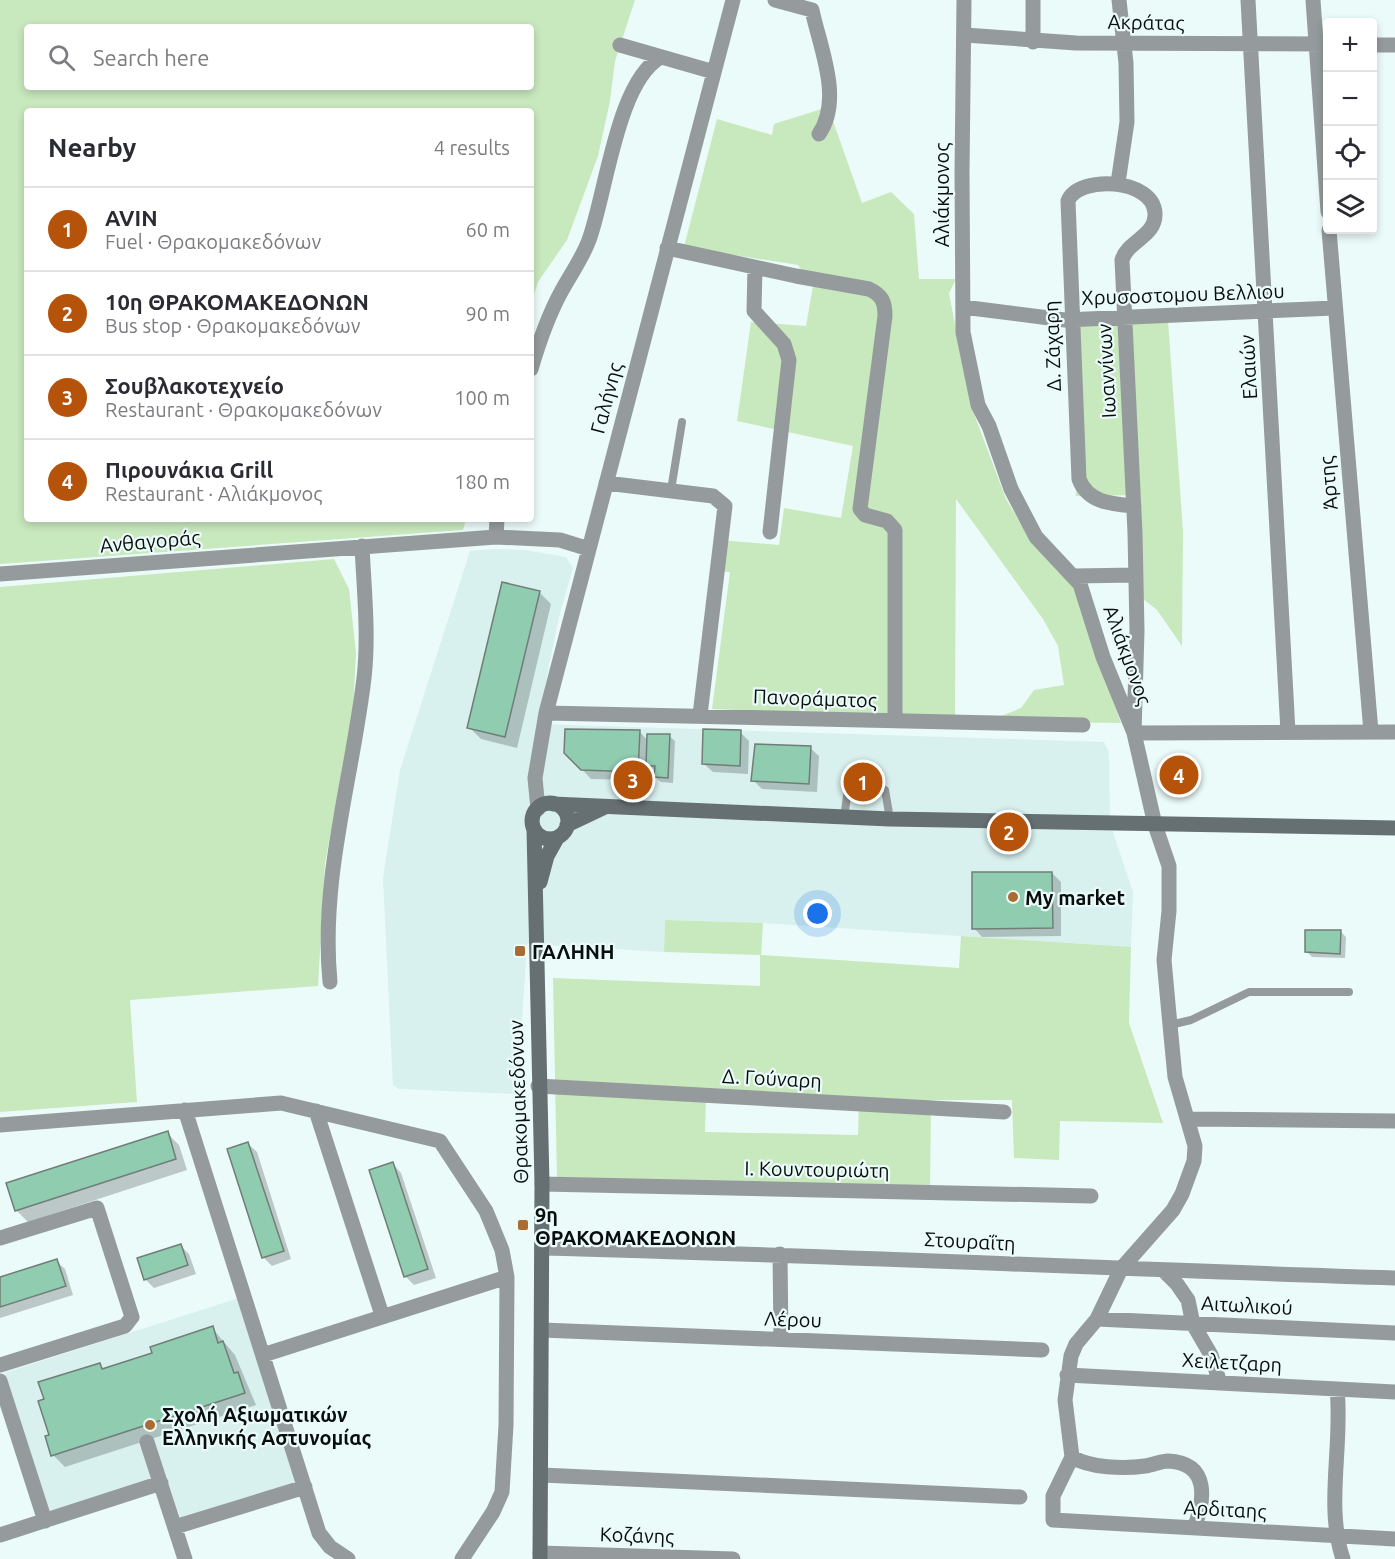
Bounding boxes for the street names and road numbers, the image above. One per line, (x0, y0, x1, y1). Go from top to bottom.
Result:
street label: Ακράτας (1107, 10, 1185, 34)
street label: Αλιάκμονος (930, 143, 953, 247)
street label: Χρυσοστομου Βελλιου (1081, 279, 1285, 309)
street label: Δ. Ζάχαρη (1039, 300, 1065, 392)
street label: Ιωαννίνων (1092, 323, 1120, 419)
street label: Ελαιών (1235, 334, 1261, 400)
street label: Γαλήνης (585, 360, 627, 436)
street label: Άρτης (1314, 455, 1342, 511)
street label: Ανθαγοράς (99, 525, 201, 557)
street label: Αλιάκμονος (1099, 602, 1157, 708)
street label: Πανοράματος (753, 684, 877, 712)
street label: Θρακομακεδόνων (504, 1019, 532, 1184)
street label: Δ. Γούναρη (722, 1064, 822, 1092)
street label: Ι. Κουντουριώτη (744, 1156, 890, 1182)
street label: Στουραΐτη (924, 1227, 1016, 1255)
street label: Αιτωλικού (1201, 1291, 1293, 1319)
street label: Λέρου (764, 1307, 822, 1331)
street label: Χειλετζαρη (1181, 1348, 1283, 1376)
street label: Αρδιταης (1183, 1495, 1267, 1523)
street label: Κοζάνης (599, 1522, 675, 1548)

